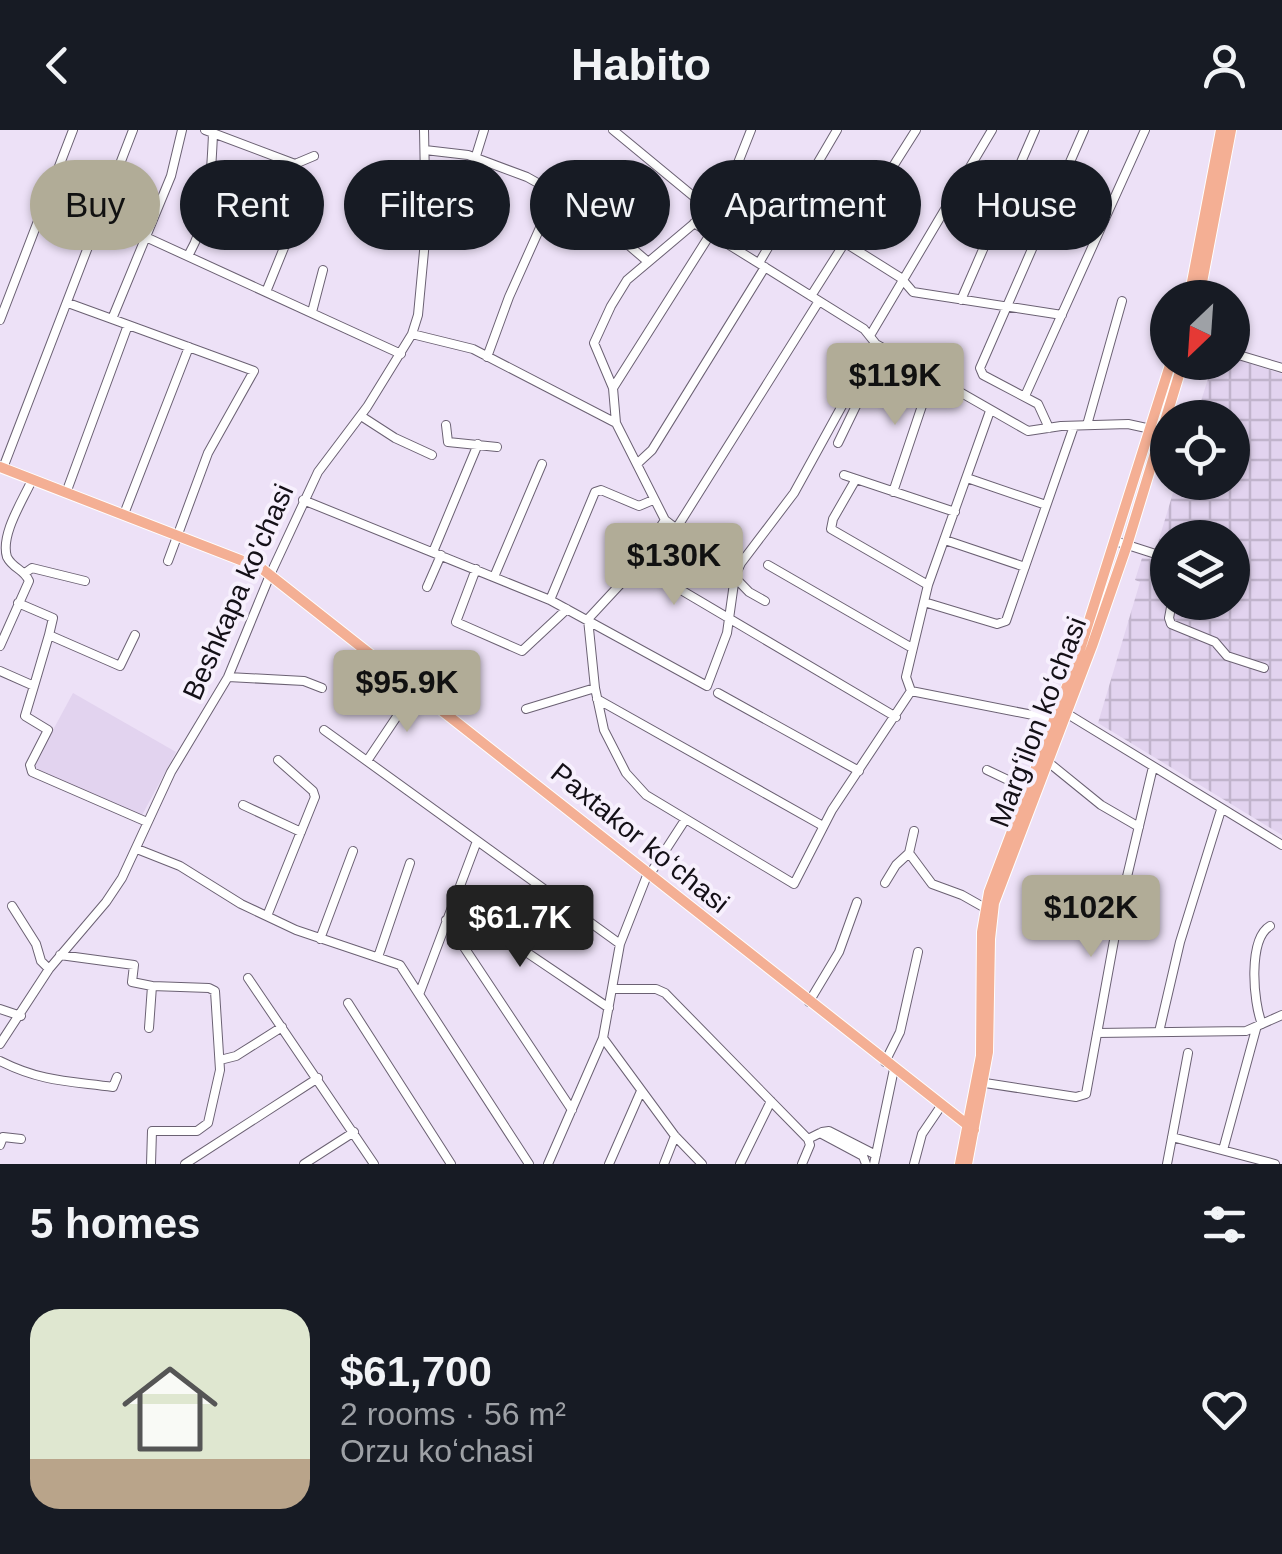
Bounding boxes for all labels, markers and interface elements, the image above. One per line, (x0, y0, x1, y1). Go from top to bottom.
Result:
icon: back (30, 38, 85, 93)
icon: person (1197, 38, 1252, 93)
text: Habito (571, 39, 711, 90)
chip: Buy (30, 160, 160, 250)
chip: Rent (180, 160, 324, 250)
chip: Filters (344, 160, 510, 250)
chip: New (530, 160, 670, 250)
chip: Apartment (690, 160, 921, 250)
chip: House (941, 160, 1112, 250)
north arrow (1150, 280, 1250, 380)
map controls (1150, 280, 1250, 620)
pin: $119K (825, 343, 965, 428)
text: $119K (849, 357, 941, 393)
button: locate (1150, 400, 1250, 500)
street label: Beshkapa ko'chasi (177, 479, 299, 705)
button: layers (1150, 520, 1250, 620)
pin: $130K (604, 523, 744, 608)
text: $130K (627, 537, 721, 573)
street label: Margʻilon koʻchasi (984, 613, 1092, 831)
pin: $95.9K (326, 650, 488, 735)
text: $95.9K (355, 664, 459, 700)
street label: Paxtakor koʻchasi (545, 757, 735, 919)
pin: $102K (1021, 875, 1161, 960)
pin: $61.7K (439, 885, 601, 970)
text: $102K (1044, 889, 1138, 925)
text: $61.7K (468, 899, 572, 935)
icon: filters (1197, 1197, 1252, 1252)
text: 5 homes (30, 1200, 200, 1247)
text: $61,700 (340, 1348, 492, 1395)
icon: home (110, 1349, 230, 1469)
icon: heart (1197, 1382, 1252, 1437)
text: 2 rooms · 56 m² (340, 1396, 566, 1432)
text: Orzu koʻchasi (340, 1433, 534, 1469)

